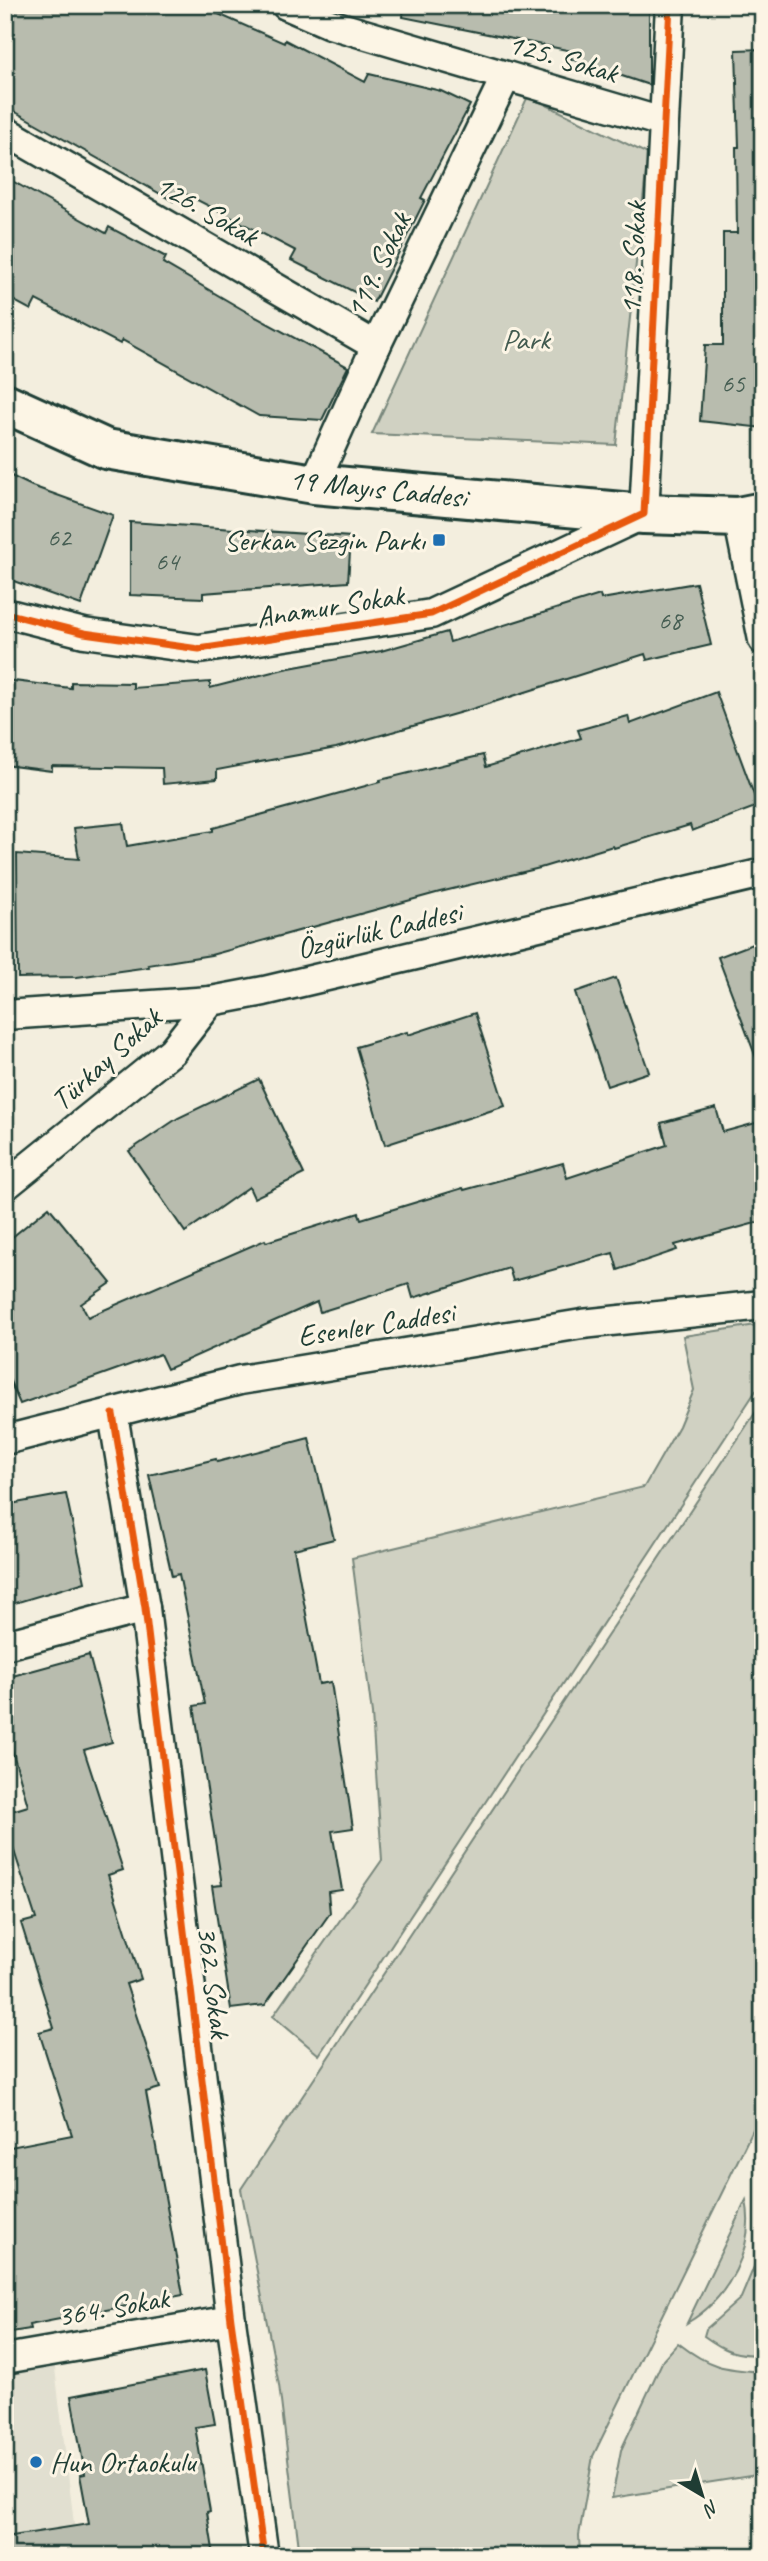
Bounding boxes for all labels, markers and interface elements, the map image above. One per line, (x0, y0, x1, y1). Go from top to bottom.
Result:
street label: 125. Sokak (504, 24, 624, 92)
street label: 126. Sokak (149, 165, 267, 256)
street label: 118. Sokak (611, 199, 655, 315)
street label: 119. Sokak (336, 204, 421, 324)
park label: Park (502, 320, 552, 358)
house number: 65 (721, 367, 746, 400)
street label: 19 Mayıs Caddesi (287, 460, 472, 517)
house number: 62 (47, 521, 73, 554)
place label: Serkan Sezgin Parkı (224, 521, 426, 559)
marker: Serkan Sezgin Parkı (431, 532, 447, 548)
house number: 64 (155, 545, 181, 578)
street label: Anamur Sokak (253, 575, 409, 636)
house number: 68 (658, 604, 684, 637)
street label: Özgürlük Caddesi (293, 892, 468, 967)
street label: Türkay Sokak (43, 998, 171, 1119)
street label: Esenler Caddesi (295, 1292, 460, 1355)
street label: 362. Sokak (188, 1924, 240, 2042)
street label: 364. Sokak (54, 2278, 174, 2335)
place label: Hun Ortaokulu (50, 2443, 197, 2481)
marker: Hun Ortaokulu (28, 2454, 44, 2470)
north arrow (666, 2460, 736, 2530)
text: N (697, 2495, 724, 2523)

